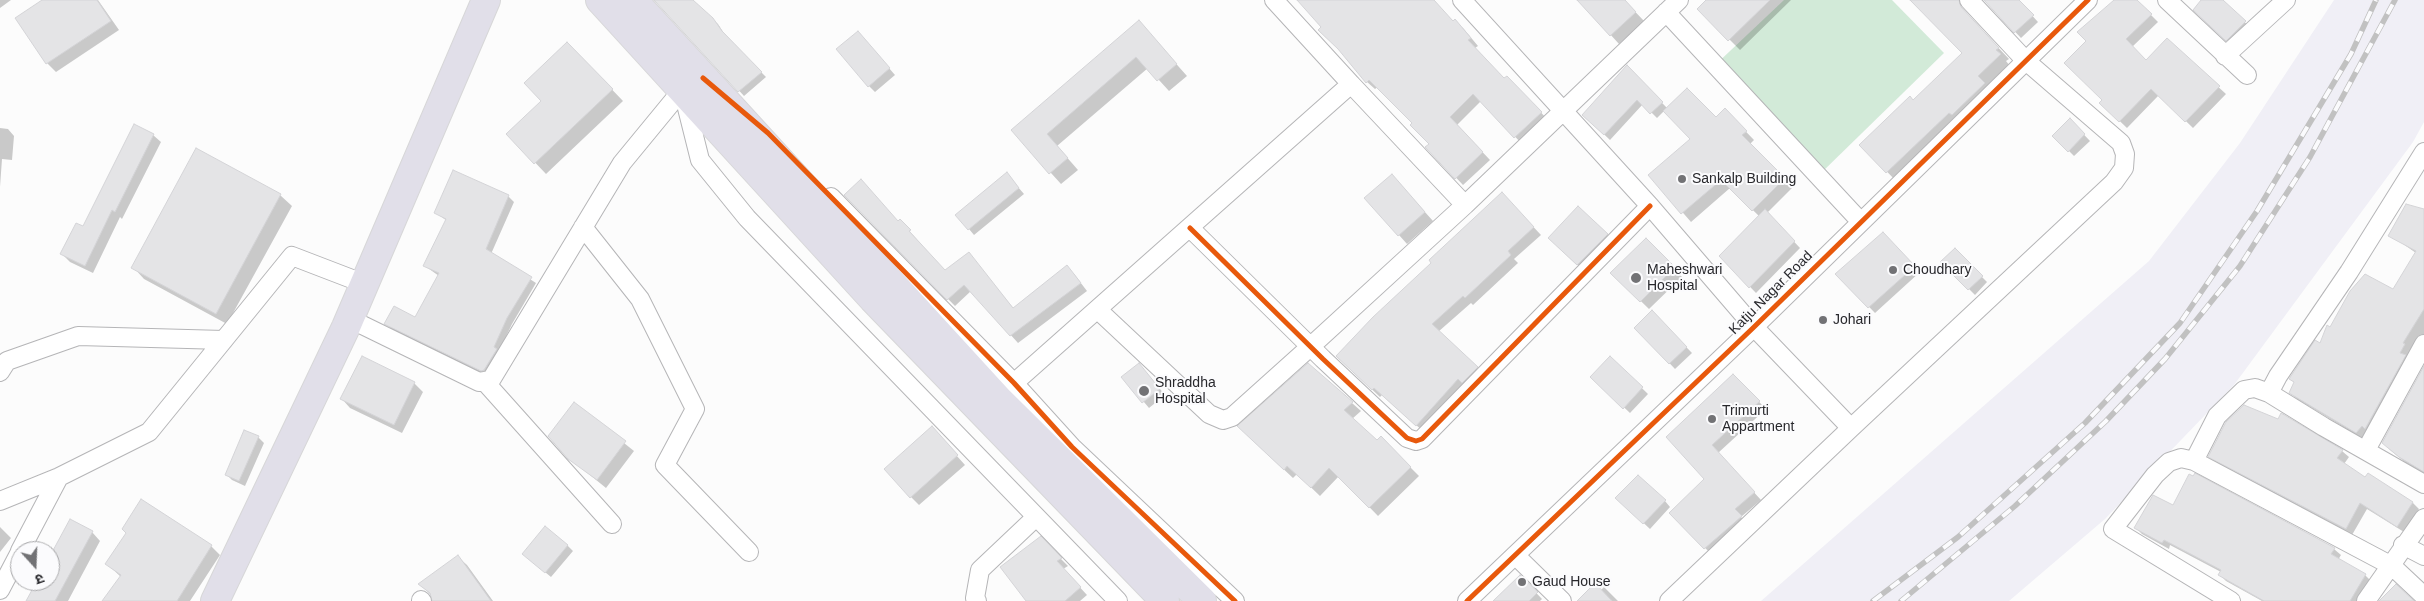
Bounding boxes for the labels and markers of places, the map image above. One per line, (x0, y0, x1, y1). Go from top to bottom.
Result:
place label: Sankalp Building (1692, 171, 1796, 187)
marker: Sankalp Building (1676, 173, 1688, 185)
place label: Maheshwari Hospital (1647, 262, 1722, 294)
place label: Choudhary (1903, 262, 1971, 278)
marker: Choudhary (1887, 264, 1899, 276)
marker: Maheshwari Hospital (1629, 271, 1643, 285)
place label: Johari (1833, 312, 1871, 328)
marker: Johari (1817, 314, 1829, 326)
place label: Shraddha Hospital (1155, 375, 1216, 408)
marker: Shraddha Hospital (1137, 384, 1151, 398)
place label: Trimurti Appartment (1722, 403, 1794, 436)
marker: Trimurti Appartment (1706, 413, 1718, 425)
place label: Gaud House (1532, 574, 1611, 590)
marker: Gaud House (1516, 576, 1528, 588)

